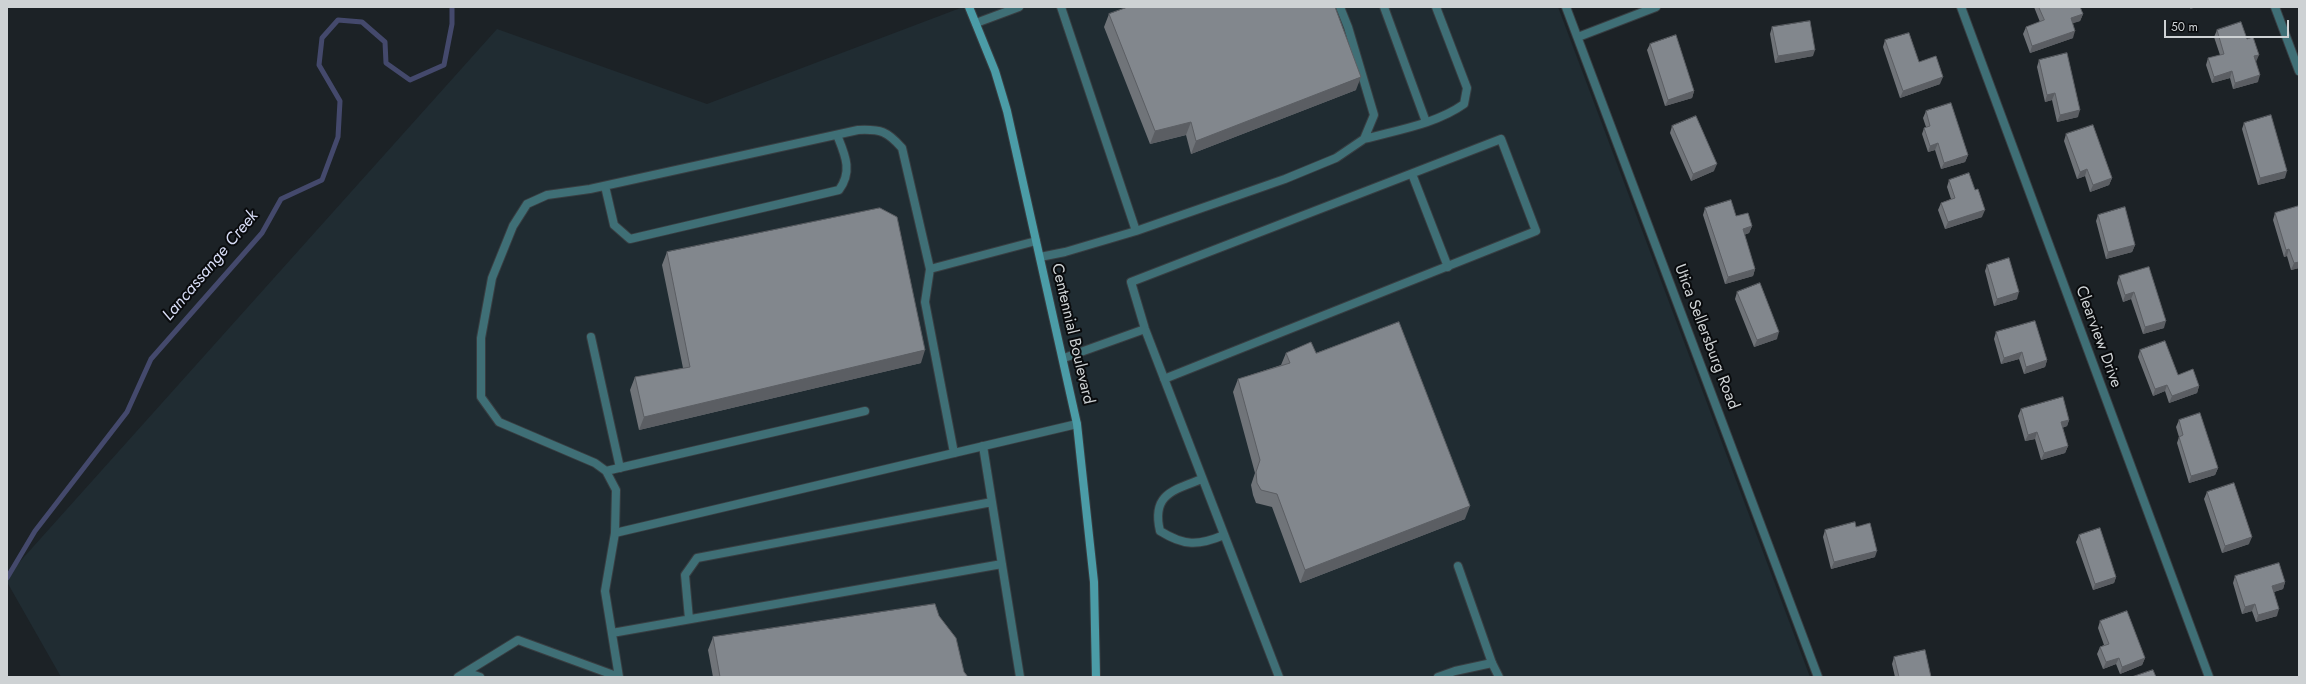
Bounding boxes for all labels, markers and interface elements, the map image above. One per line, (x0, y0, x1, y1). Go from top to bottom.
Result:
scale bar (2166, 12, 2291, 38)
text: 50 m (2171, 18, 2198, 36)
water label: Lancassange Creek (159, 207, 263, 325)
street label: Centennial Boulevard (1046, 262, 1098, 406)
street label: Utica Sellersburg Road (1669, 262, 1743, 412)
street label: Clearview Drive (2071, 283, 2125, 391)

